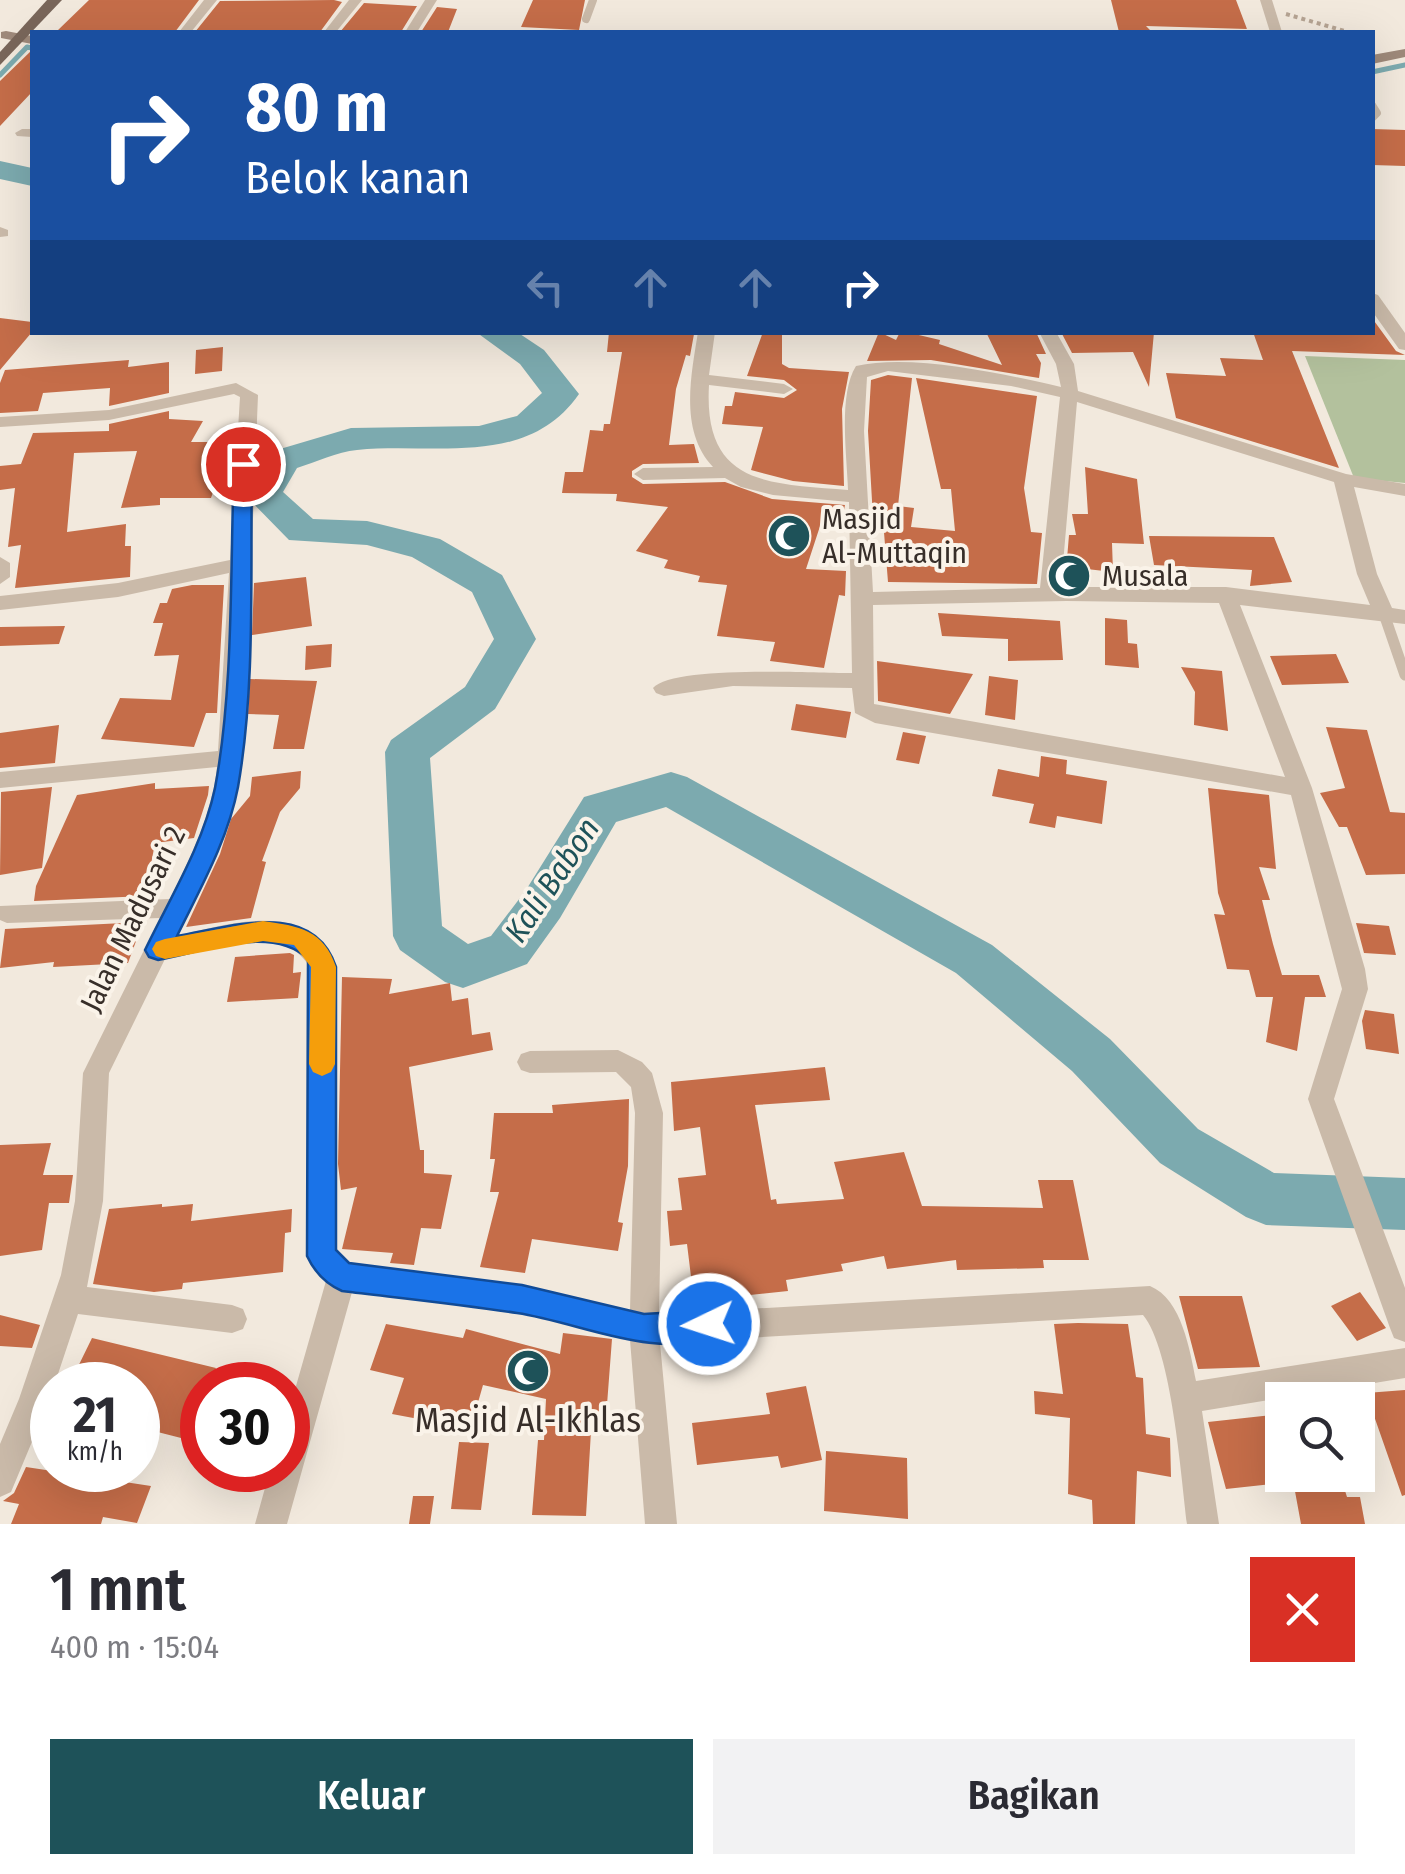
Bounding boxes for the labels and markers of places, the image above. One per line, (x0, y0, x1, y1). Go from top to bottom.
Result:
pin (201, 422, 286, 507)
place label: Masjid Al-Muttaqin (822, 501, 967, 571)
mosque icon: Masjid Al-Muttaqin (766, 513, 812, 559)
mosque icon: Musala (1046, 553, 1092, 599)
place label: Musala (1102, 558, 1189, 594)
mosque icon: Masjid Al-Ikhlas (505, 1348, 551, 1394)
place label: Masjid Al-Ikhlas (415, 1399, 641, 1441)

